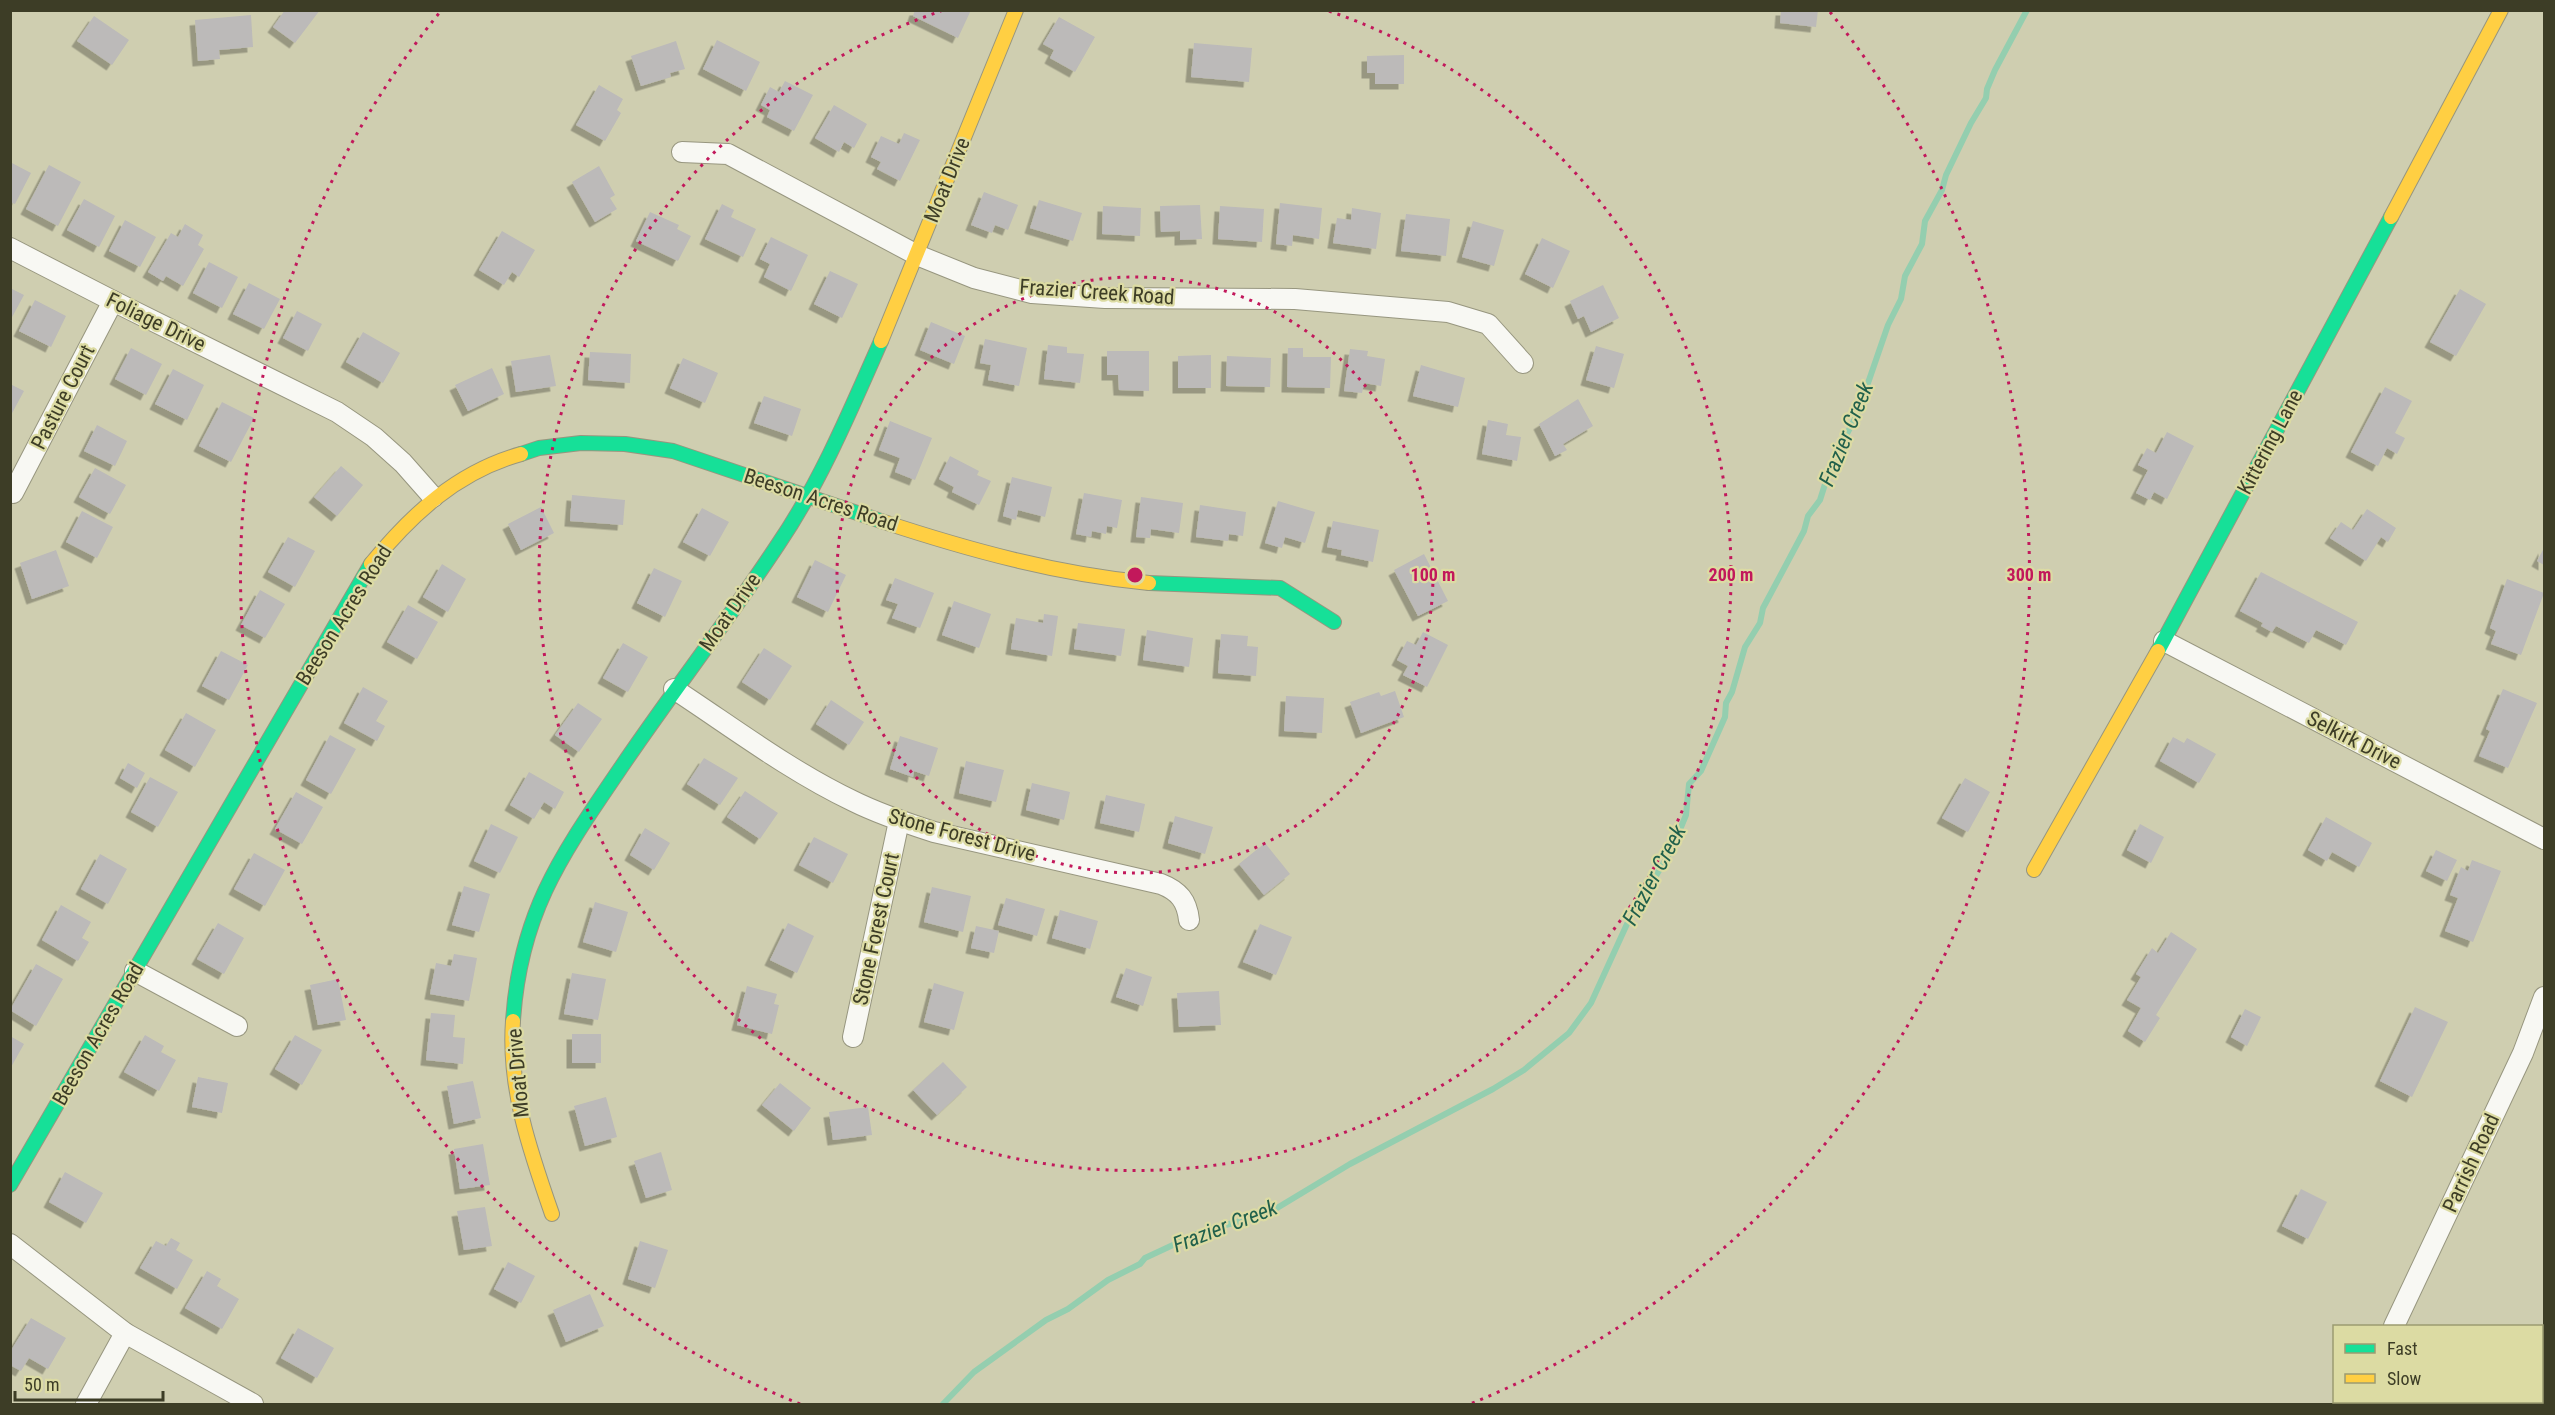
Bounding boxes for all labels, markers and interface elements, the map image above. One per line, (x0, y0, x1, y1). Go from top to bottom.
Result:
street label: Moat Drive (919, 134, 975, 226)
street label: Frazier Creek Road (1019, 275, 1175, 309)
street label: Foliage Drive (103, 288, 210, 356)
street label: Pasture Court (26, 341, 100, 453)
water label: Frazier Creek (1814, 378, 1878, 490)
street label: Kittering Lane (2232, 385, 2308, 498)
street label: Beeson Acres Road (741, 464, 901, 536)
street label: Beeson Acres Road (291, 541, 397, 689)
text: 100 m (1411, 564, 1455, 585)
text: 200 m (1709, 564, 1753, 585)
text: 300 m (2007, 564, 2051, 585)
centre of rings (1125, 565, 1145, 585)
street label: Moat Drive (695, 568, 766, 656)
street label: Selkirk Drive (2303, 706, 2405, 774)
street label: Stone Forest Drive (886, 804, 1038, 866)
water label: Frazier Creek (1617, 820, 1691, 929)
street label: Stone Forest Court (848, 851, 904, 1007)
street label: Beeson Acres Road (47, 958, 149, 1110)
street label: Moat Drive (502, 1027, 534, 1119)
street label: Parrish Road (2438, 1110, 2504, 1216)
water label: Frazier Creek (1169, 1194, 1281, 1257)
legend (2333, 1325, 2543, 1403)
text: Fast (2387, 1338, 2418, 1359)
scale bar (15, 1364, 164, 1402)
text: Slow (2387, 1368, 2422, 1389)
text: 50 m (24, 1374, 59, 1395)

